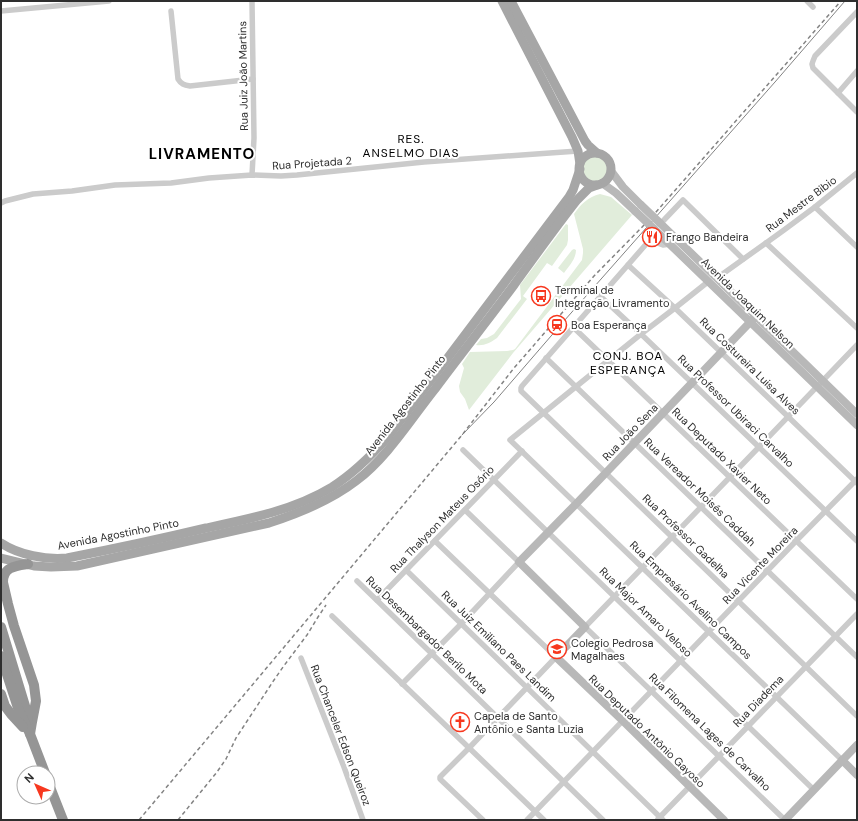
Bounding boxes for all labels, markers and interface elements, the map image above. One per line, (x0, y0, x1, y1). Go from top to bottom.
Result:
street label: Rua Juiz João Martins (235, 21, 251, 131)
district label: RES. ANSELMO DIAS (363, 131, 459, 161)
district label: LIVRAMENTO (149, 144, 255, 164)
street label: Rua Projetada 2 (272, 153, 352, 173)
street label: Rua Mestre Bibio (763, 173, 839, 235)
restaurant icon: Frango Bandeira (641, 226, 663, 248)
place label: Frango Bandeira (666, 230, 748, 244)
street label: Avenida Joaquim Nelson (698, 255, 798, 351)
place label: Terminal de Integração Livramento (555, 283, 670, 310)
bus stop icon: Terminal de Integração Livramento (530, 285, 552, 307)
station icon: Boa Esperança (546, 314, 568, 336)
street label: Rua Costureira Luisa Alves (697, 314, 803, 418)
place label: Boa Esperança (571, 318, 647, 332)
district label: CONJ. BOA ESPERANÇA (590, 348, 666, 378)
street label: Avenida Agostinho Pinto (362, 352, 448, 458)
street label: Rua Professor Ubiraci Carvalho (675, 352, 797, 470)
street label: Rua João Sena (599, 400, 661, 464)
street label: Rua Deputado Xavier Neto (669, 405, 775, 507)
street label: Rua Vereador Moisés Caddah (641, 435, 759, 549)
street label: Rua Thalyson Mateus Osório (387, 462, 497, 576)
street label: Rua Professor Gadelha (640, 491, 732, 581)
street label: Avenida Agostinho Pinto (56, 515, 180, 553)
street label: Rua Vicente Moreira (719, 523, 801, 607)
street label: Rua Empresário Avelino Campos (627, 538, 755, 662)
street label: Rua Major Amaro Veloso (597, 564, 695, 660)
street label: Rua Desembargador Berilo Mota (363, 573, 491, 697)
street label: Rua Juiz Emiliano Paes Landim (439, 588, 559, 705)
place label: Colegio Pedrosa Magalhaes (571, 636, 653, 663)
school or university icon: Colegio Pedrosa Magalhaes (546, 638, 568, 660)
street label: Rua Chanceler Edson Queiroz (308, 662, 374, 808)
street label: Rua Filomena Lages de Carvalho (646, 670, 774, 794)
street label: Rua Deputado Antônio Gayoso (586, 672, 708, 790)
street label: Rua Diadema (730, 672, 786, 730)
place label: Capela de Santo Antônio e Santa Luzia (474, 709, 584, 736)
church icon: Capela de Santo Antônio e Santa Luzia (449, 711, 471, 733)
north arrow (16, 765, 56, 805)
text: N (21, 770, 37, 786)

